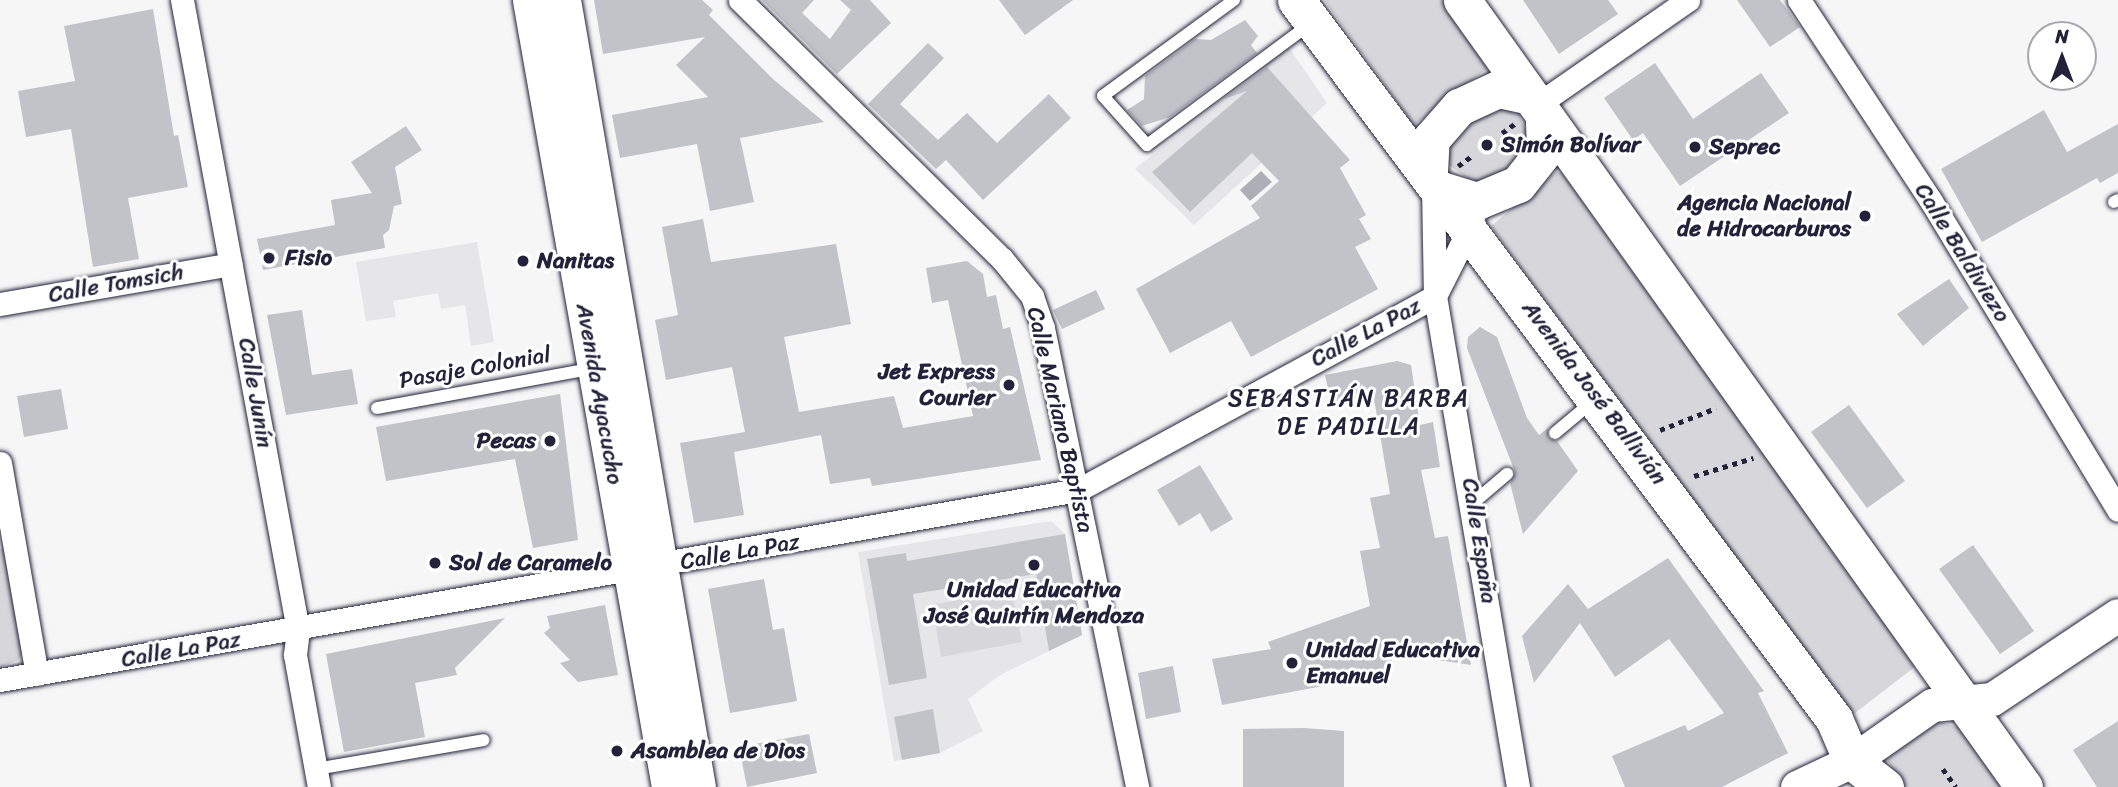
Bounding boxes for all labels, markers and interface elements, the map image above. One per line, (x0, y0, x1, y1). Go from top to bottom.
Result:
text: N (2055, 20, 2069, 53)
north arrow (2027, 21, 2097, 91)
place label: Simón Bolívar (1501, 131, 1640, 159)
place label: Seprec (1709, 133, 1780, 161)
marker: Simón Bolívar (1479, 137, 1495, 153)
marker: Seprec (1687, 139, 1703, 155)
street label: Calle Baldiviezo (1908, 178, 2016, 328)
place label: Agencia Nacional de Hidrocarburos (1676, 189, 1851, 243)
marker: Agencia Nacional de Hidrocarburos (1857, 208, 1873, 224)
place label: Fisio (285, 244, 332, 272)
place label: Nanitas (537, 247, 614, 275)
marker: Fisio (259, 248, 279, 268)
marker: Nanitas (515, 253, 531, 269)
street label: Calle Tomsich (46, 258, 186, 310)
street label: Calle La Paz (1306, 292, 1426, 374)
street label: Avenida José Ballivián (1516, 296, 1672, 490)
street label: Avenida Ayacucho (569, 301, 629, 487)
street label: Calle Mariano Baptista (1021, 305, 1099, 535)
street label: Calle Junín (232, 336, 278, 450)
street label: Pasaje Colonial (397, 341, 553, 395)
place label: Jet Express Courier (877, 358, 995, 412)
marker: Jet Express Courier (1001, 377, 1017, 393)
district label: SEBASTIÁN BARBA DE PADILLA (1232, 385, 1466, 441)
place label: Pecas (477, 427, 536, 455)
marker: Pecas (542, 433, 558, 449)
street label: Calle España (1455, 476, 1503, 606)
street label: Calle La Paz (678, 528, 802, 576)
place label: Sol de Caramelo (449, 549, 611, 577)
marker: Sol de Caramelo (427, 555, 443, 571)
marker: Unidad Educativa José Quintín Mendoza (1026, 557, 1042, 573)
place label: Unidad Educativa José Quintín Mendoza (924, 576, 1144, 630)
street label: Calle La Paz (119, 626, 243, 674)
place label: Unidad Educativa Emanuel (1306, 636, 1480, 690)
marker: Unidad Educativa Emanuel (1284, 655, 1300, 671)
place label: Asamblea de Dios (631, 737, 806, 765)
marker: Asamblea de Dios (609, 743, 625, 759)

